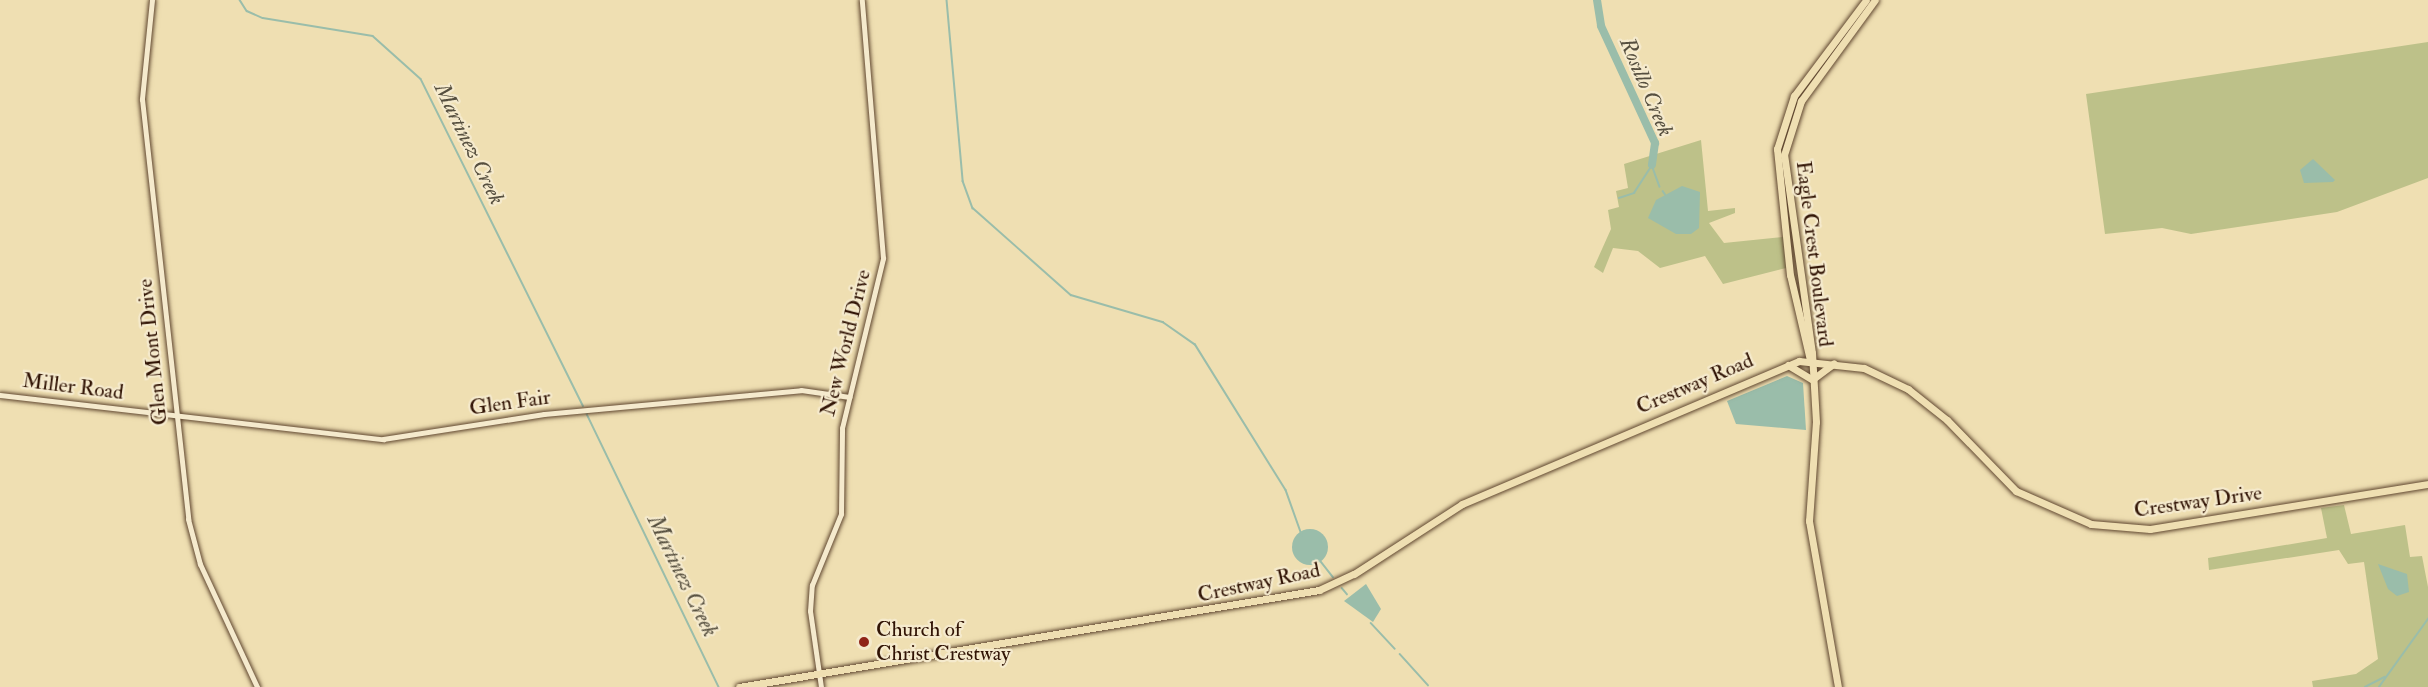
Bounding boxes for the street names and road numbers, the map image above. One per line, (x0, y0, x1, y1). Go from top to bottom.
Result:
street label: Eagle Crest Boulevard (1790, 160, 1838, 348)
street label: New World Drive (816, 267, 876, 419)
street label: Glen Mont Drive (133, 278, 173, 426)
street label: Crestway Road (1633, 348, 1757, 420)
street label: Miller Road (21, 368, 125, 406)
street label: Glen Fair (468, 385, 552, 421)
street label: Crestway Drive (2132, 481, 2264, 523)
street label: Crestway Road (1195, 558, 1323, 608)

